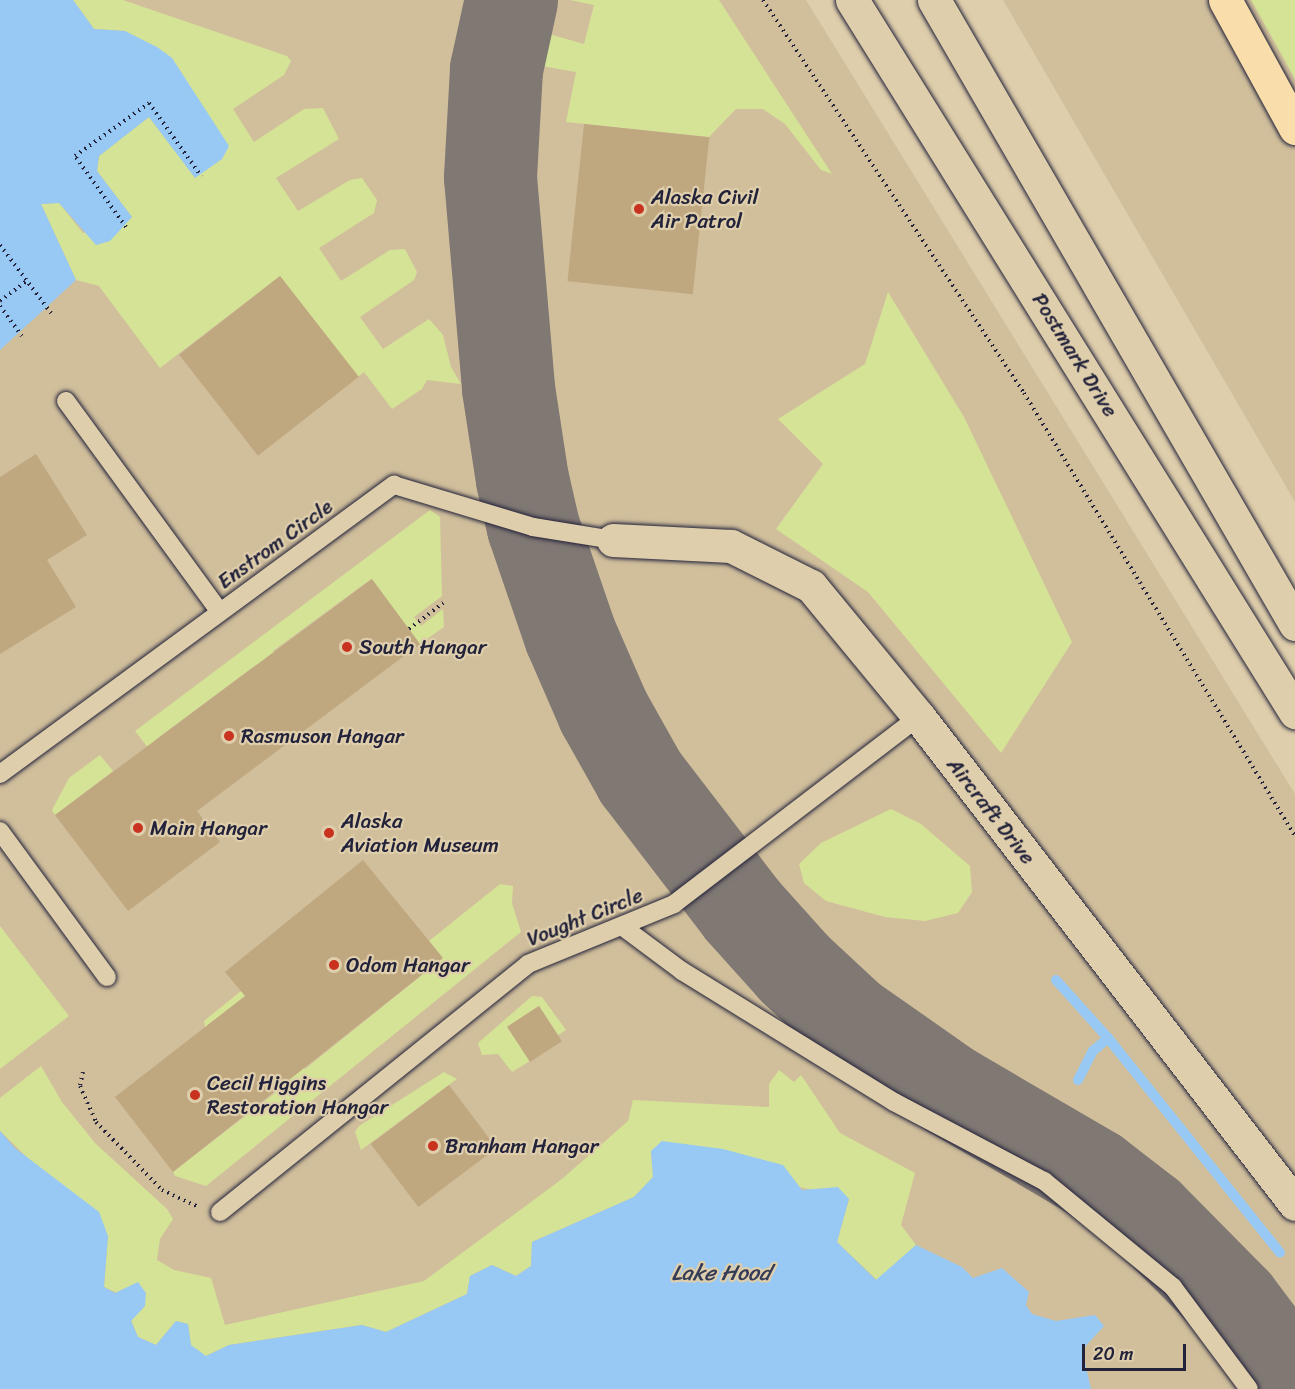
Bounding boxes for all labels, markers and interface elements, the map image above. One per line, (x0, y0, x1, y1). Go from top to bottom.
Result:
place label: Alaska Civil Air Patrol (651, 184, 759, 234)
marker: Alaska Civil Air Patrol (632, 202, 646, 216)
street label: Postmark Drive (1027, 288, 1123, 422)
street label: Enstrom Circle (212, 494, 338, 594)
place label: South Hangar (359, 634, 486, 660)
marker: South Hangar (340, 640, 354, 654)
place label: Rasmuson Hangar (241, 723, 404, 749)
marker: Rasmuson Hangar (222, 729, 236, 743)
street label: Aircraft Drive (942, 753, 1040, 869)
place label: Alaska Aviation Museum (341, 808, 500, 858)
place label: Main Hangar (150, 815, 267, 841)
marker: Main Hangar (131, 821, 145, 835)
marker: Alaska Aviation Museum (322, 826, 336, 840)
street label: Vought Circle (523, 882, 647, 952)
place label: Odom Hangar (346, 952, 469, 978)
marker: Odom Hangar (327, 958, 341, 972)
place label: Cecil Higgins Restoration Hangar (207, 1070, 388, 1120)
marker: Cecil Higgins Restoration Hangar (188, 1088, 202, 1102)
place label: Branham Hangar (445, 1133, 598, 1159)
marker: Branham Hangar (426, 1139, 440, 1153)
water label: Lake Hood (671, 1260, 771, 1286)
scale bar (1085, 1332, 1188, 1370)
text: 20 m (1093, 1338, 1133, 1370)

